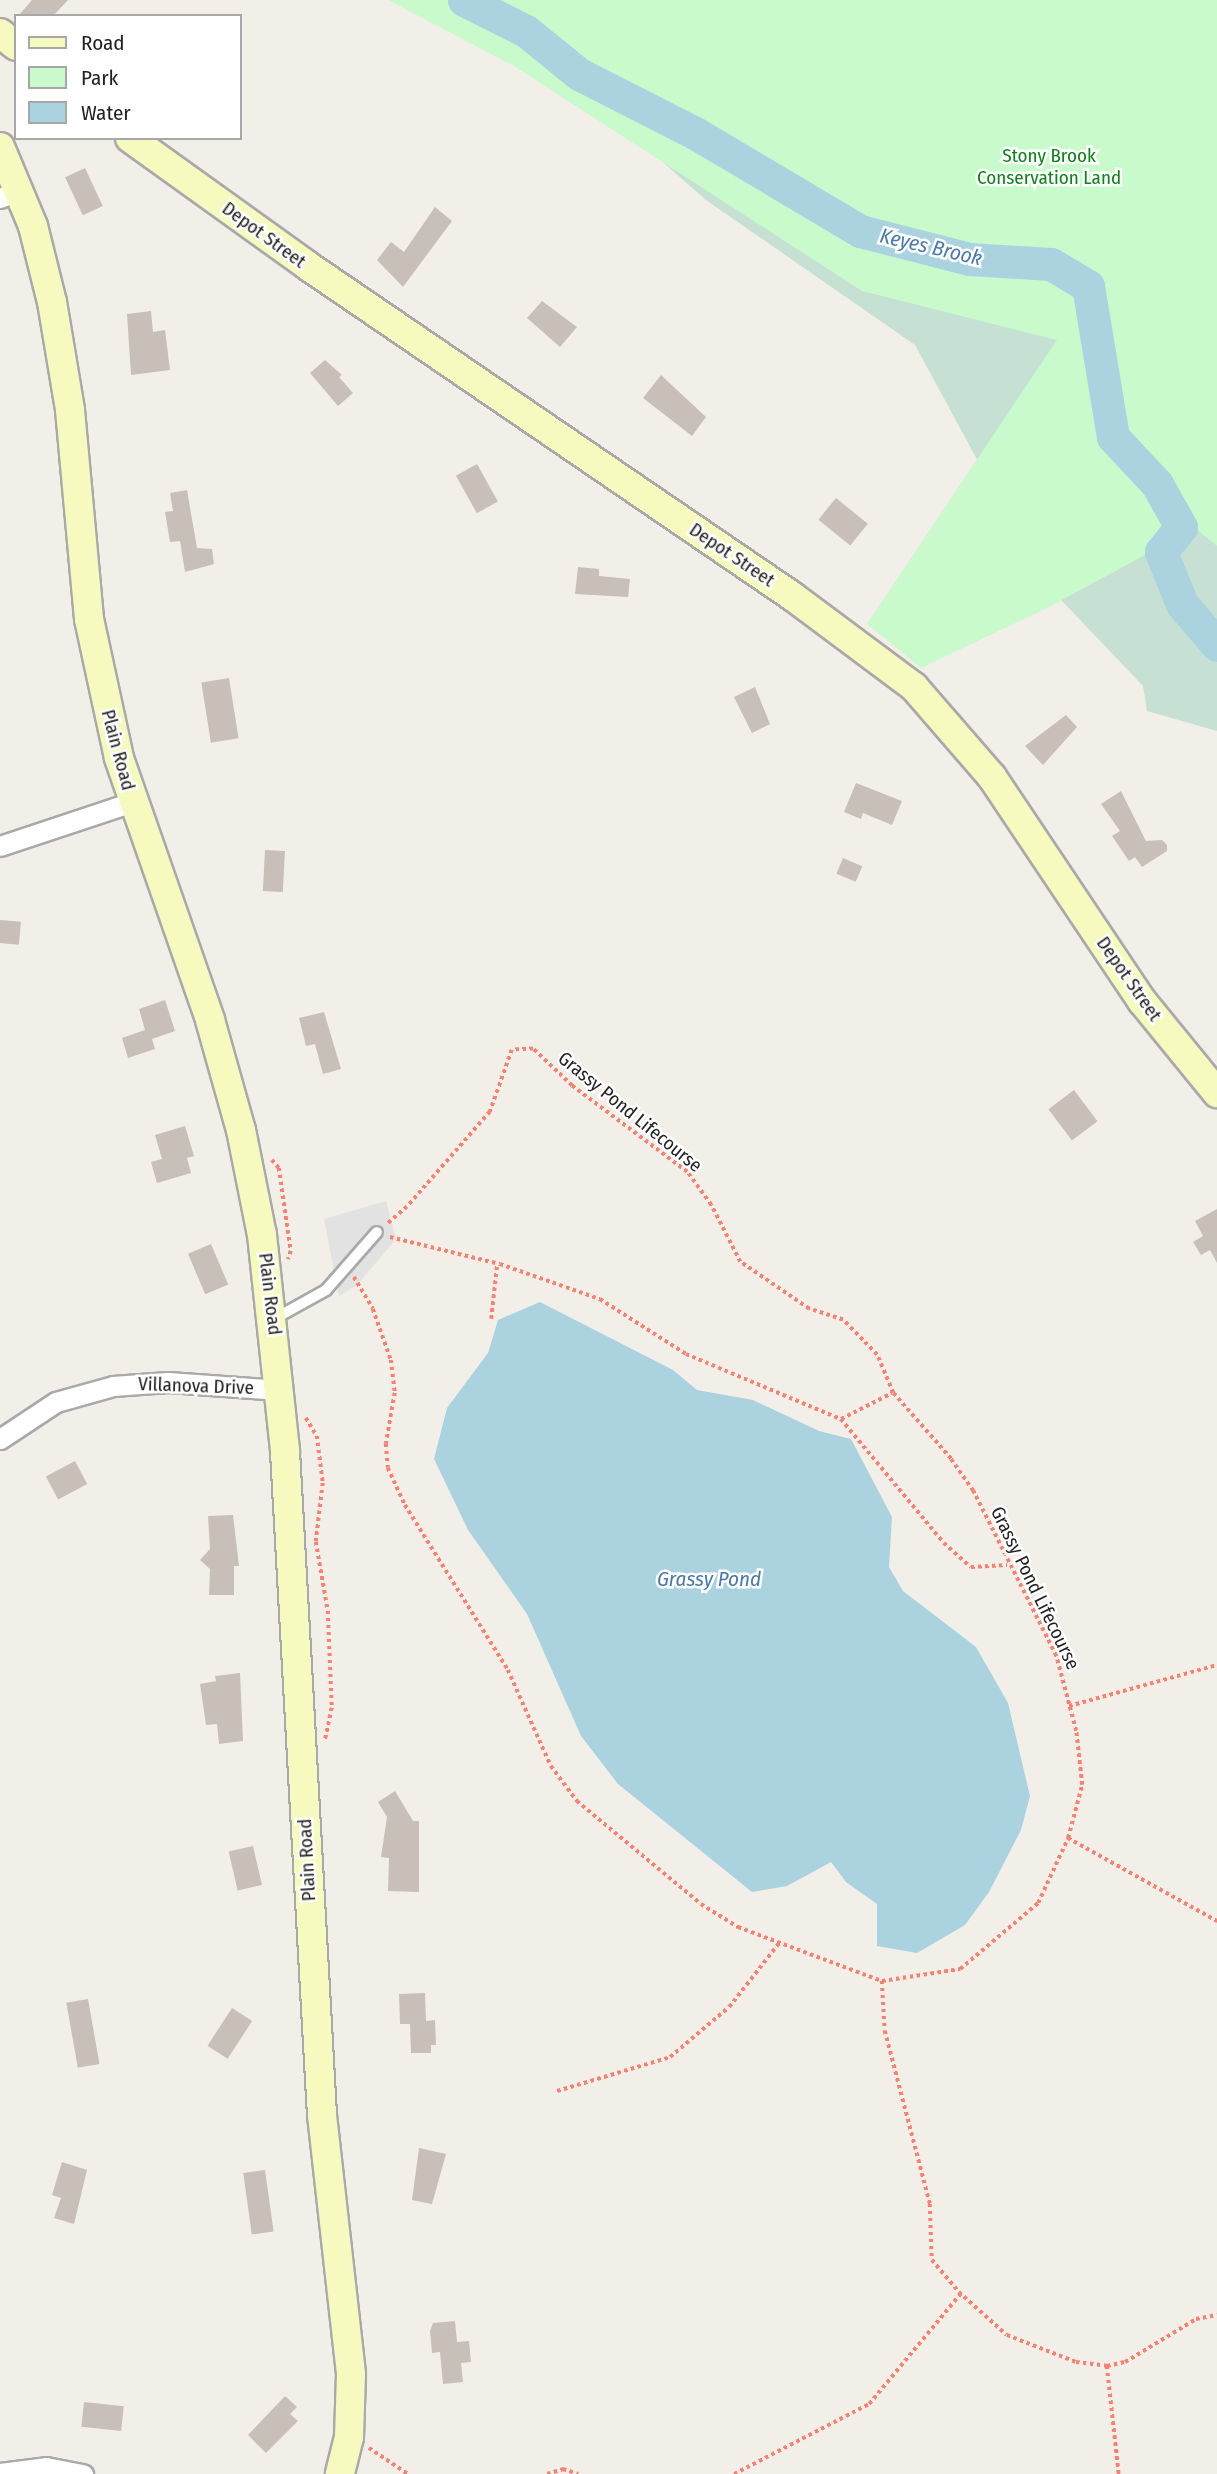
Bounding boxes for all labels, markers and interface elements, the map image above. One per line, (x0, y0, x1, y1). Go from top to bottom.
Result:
legend (14, 14, 242, 140)
text: Road (81, 30, 125, 56)
text: Park (81, 65, 118, 91)
text: Water (81, 100, 131, 126)
park label: Stony Brook Conservation Land (977, 145, 1121, 189)
street label: Depot Street (218, 197, 310, 273)
water label: Keyes Brook (877, 223, 985, 271)
street label: Depot Street (685, 518, 779, 592)
street label: Plain Road (96, 707, 140, 793)
street label: Depot Street (1092, 932, 1166, 1026)
street label: Grassy Pond Lifecourse (553, 1047, 707, 1177)
street label: Plain Road (254, 1252, 286, 1336)
street label: Villanova Drive (138, 1373, 254, 1399)
street label: Grassy Pond Lifecourse (986, 1503, 1084, 1673)
water label: Grassy Pond (657, 1566, 761, 1592)
street label: Plain Road (293, 1818, 321, 1902)

